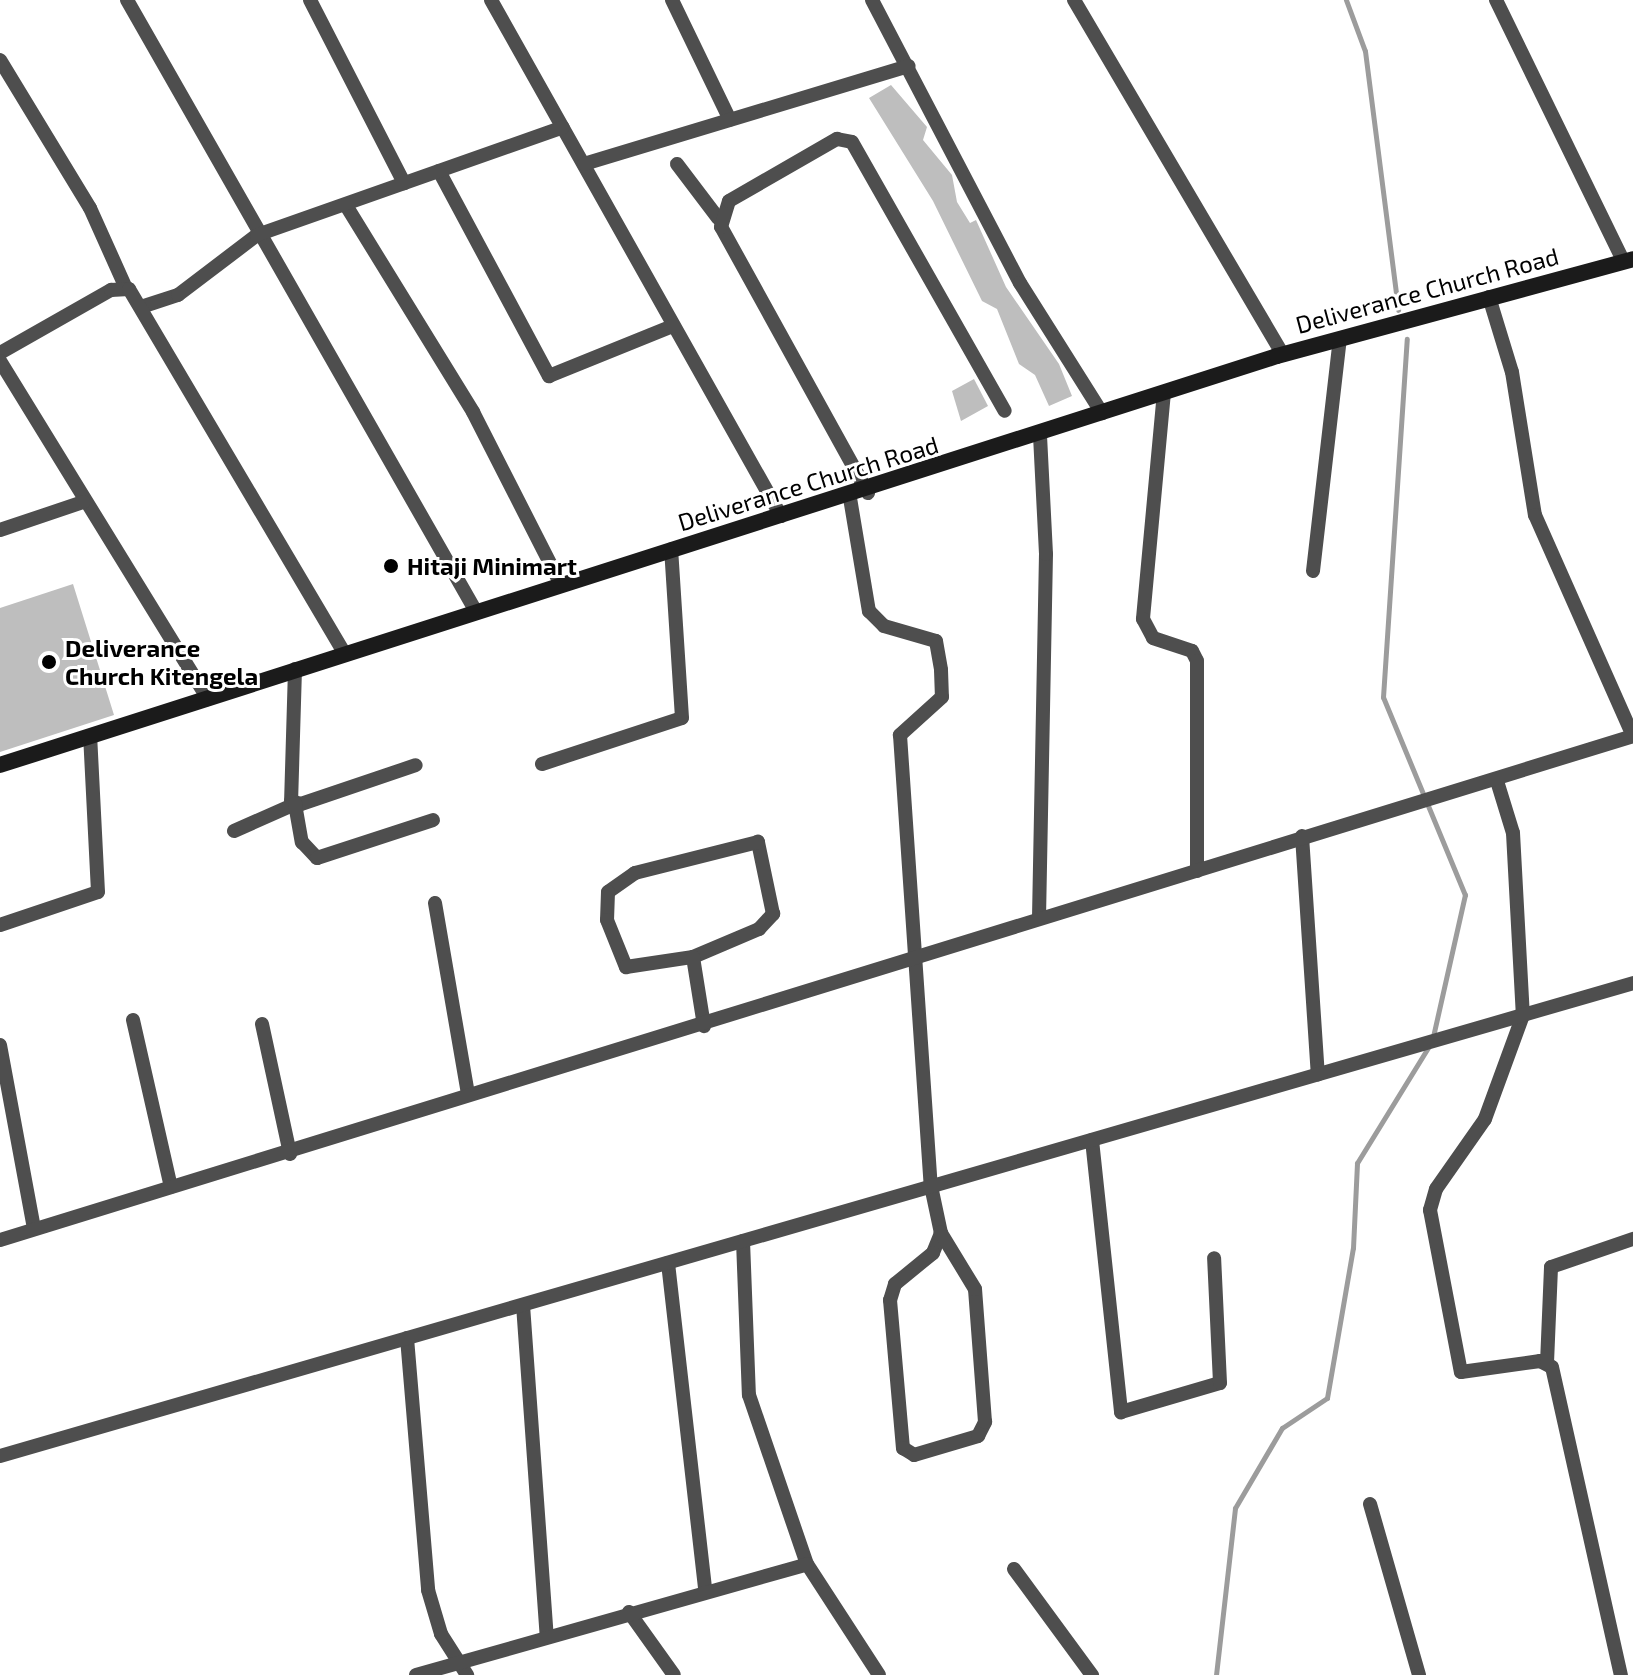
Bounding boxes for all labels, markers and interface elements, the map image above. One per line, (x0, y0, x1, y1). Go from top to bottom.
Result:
street label: Deliverance Church Road (1292, 241, 1562, 339)
street label: Deliverance Church Road (674, 430, 942, 536)
place label: Hitaji Minimart (407, 552, 577, 580)
marker: Hitaji Minimart (382, 557, 400, 575)
place label: Deliverance Church Kitengela (65, 634, 258, 690)
marker: Deliverance Church Kitengela (40, 653, 58, 671)

